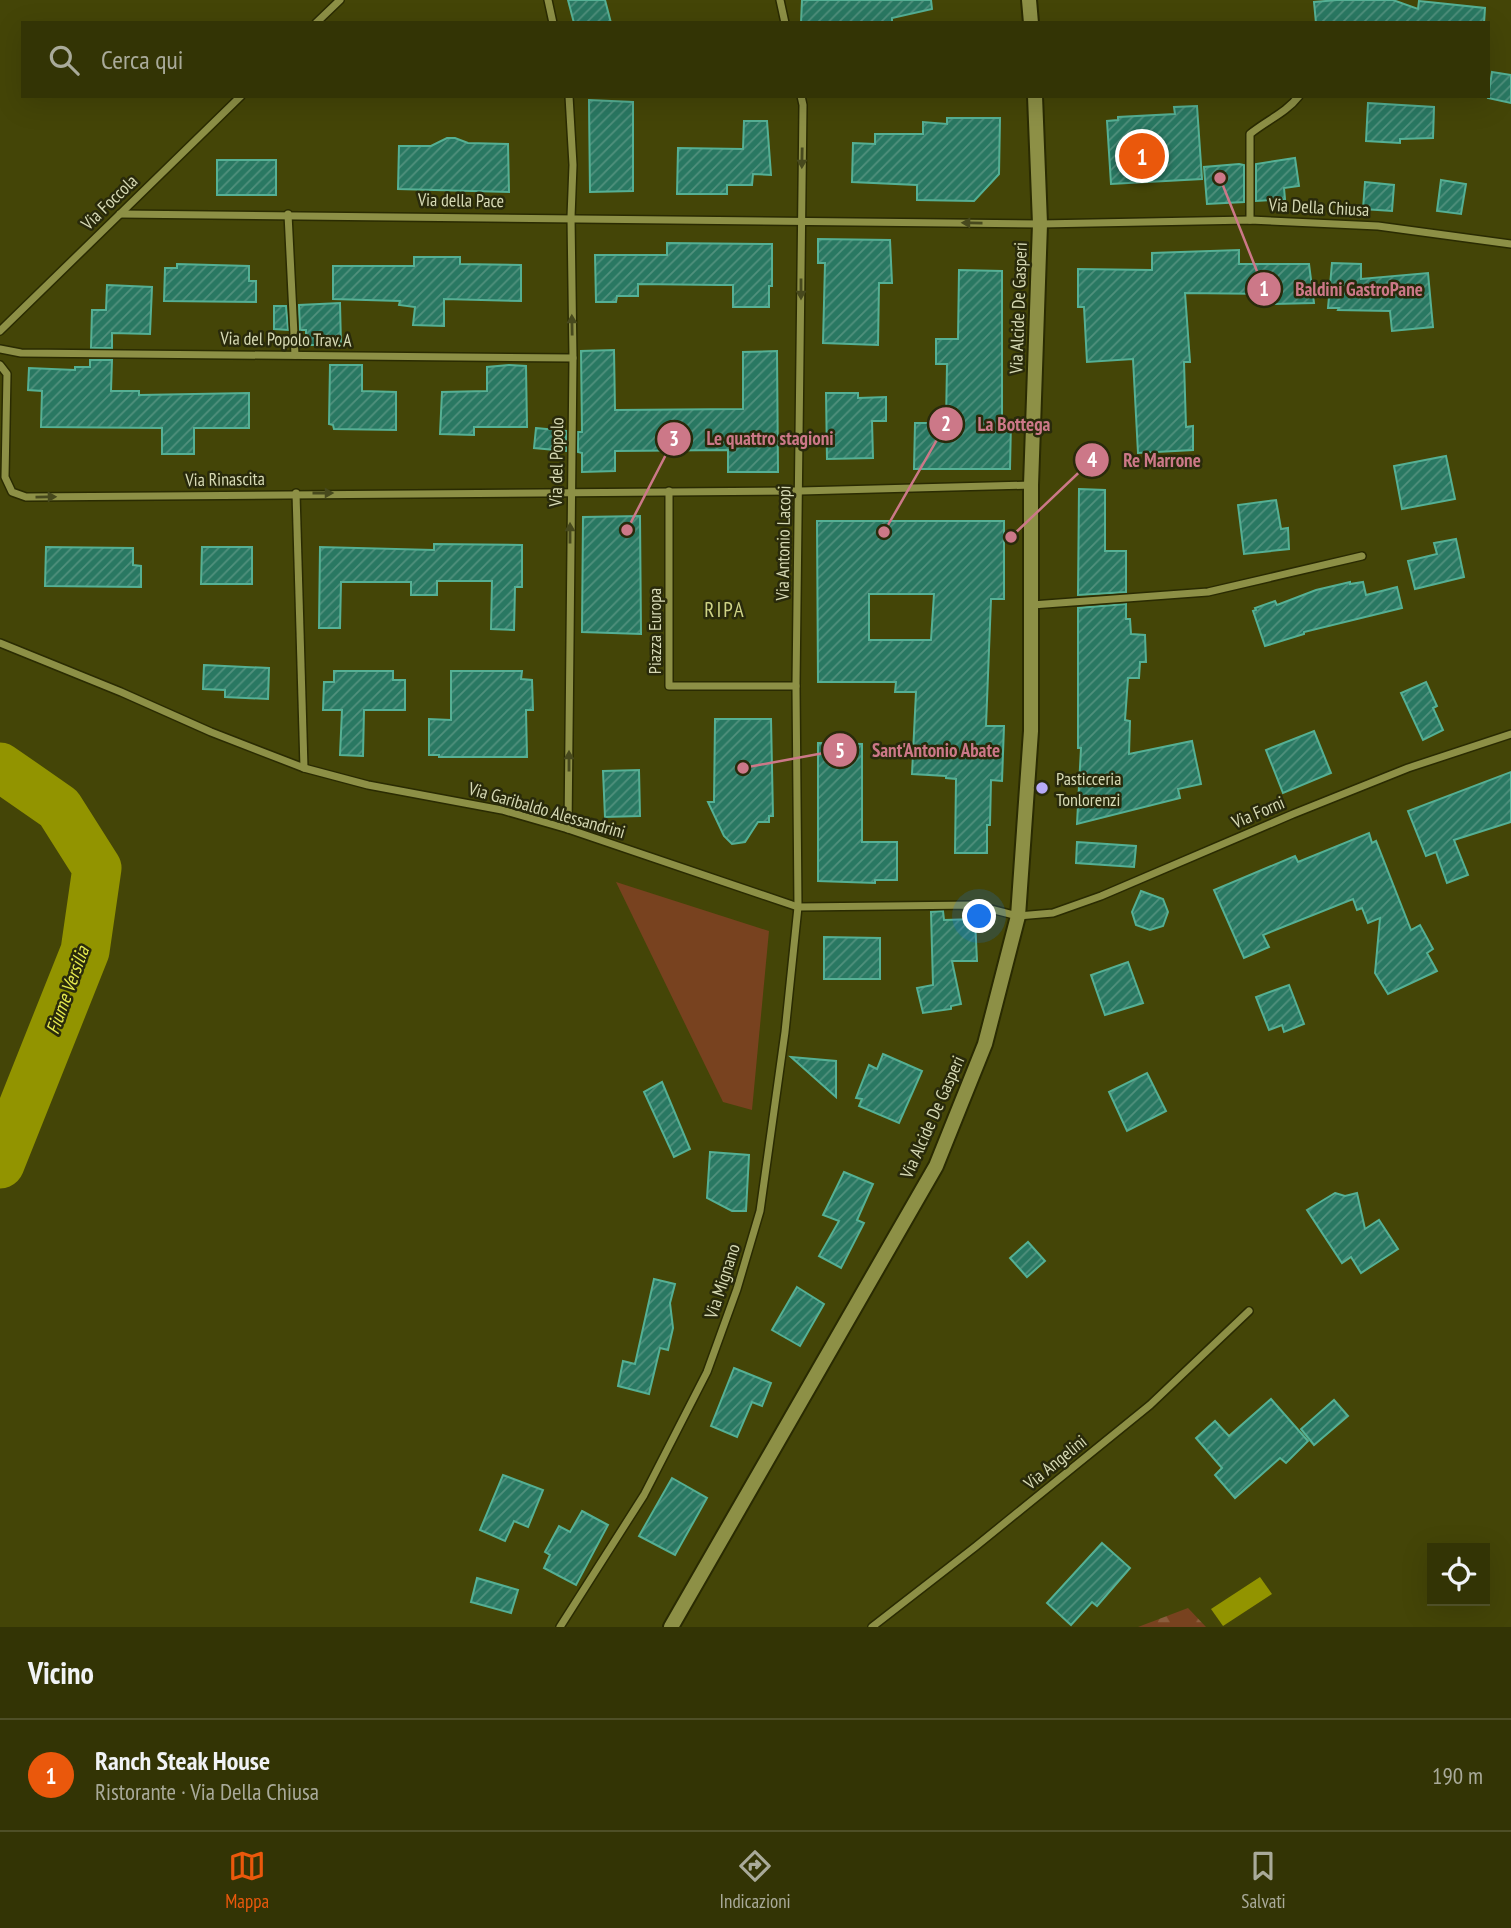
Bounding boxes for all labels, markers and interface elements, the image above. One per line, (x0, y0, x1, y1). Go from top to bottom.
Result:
search box (21, 21, 1490, 98)
icon: search (45, 41, 83, 79)
text: Cerca qui (101, 43, 183, 76)
pin: 1 (1119, 130, 1165, 182)
one-way arrow (796, 148, 808, 170)
street label: Via Foccola (75, 169, 142, 235)
street label: Via della Pace (417, 188, 504, 212)
street label: Via Della Chiusa (1267, 193, 1370, 221)
one-way arrow (961, 217, 983, 229)
street label: Via Alcide De Gasperi (1004, 242, 1032, 375)
callout: Baldini GastroPane (1246, 269, 1437, 309)
text: 1 (1259, 275, 1269, 302)
text: Baldini GastroPane (1295, 277, 1423, 301)
one-way arrow (795, 278, 807, 300)
one-way arrow (566, 314, 578, 336)
street label: Via del Popolo Trav. A (219, 326, 352, 352)
callout: La Bottega (928, 404, 1064, 444)
text: 2 (941, 410, 951, 437)
text: La Bottega (978, 412, 1051, 436)
street label: Via del Popolo (544, 417, 568, 508)
callout: Le quattro stagioni (657, 419, 847, 459)
text: 3 (669, 425, 679, 452)
text: Le quattro stagioni (706, 426, 834, 450)
callout: Re Marrone (1075, 440, 1215, 480)
text: 4 (1087, 446, 1097, 473)
text: Re Marrone (1123, 448, 1201, 472)
street label: Via Rinascita (184, 467, 265, 491)
street label: Via Antonio Lacopi (770, 485, 796, 602)
one-way arrow (312, 487, 334, 499)
one-way arrow (35, 491, 57, 502)
one-way arrow (565, 522, 576, 544)
street label: Piazza Europa (643, 588, 666, 674)
district label: RIPA (704, 596, 746, 623)
callout: Sant'Antonio Abate (822, 730, 1014, 770)
text: 5 (835, 737, 845, 764)
text: Sant'Antonio Abate (872, 738, 1000, 762)
one-way arrow (563, 749, 575, 771)
place label: Pasticceria Tonlorenzi (1056, 767, 1121, 811)
street label: Via Garibaldo Alessandrini (465, 776, 628, 843)
marker: Pasticceria Tonlorenzi (1034, 780, 1050, 796)
street label: Via Forni (1227, 791, 1288, 834)
your location (962, 899, 996, 933)
water label: Fiume Versilia (40, 942, 94, 1037)
street label: Via Alcide De Gasperi (894, 1052, 969, 1183)
street label: Via Mignano (699, 1241, 745, 1322)
street label: Via Angelini (1018, 1430, 1091, 1495)
map controls (1427, 1543, 1490, 1606)
button: locate (1427, 1543, 1490, 1606)
text: Vicino (28, 1653, 94, 1692)
text: Ranch Steak House (95, 1744, 270, 1777)
text: 1 (46, 1761, 57, 1790)
text: 190 m (1432, 1761, 1483, 1790)
text: Ristorante · Via Della Chiusa (95, 1777, 319, 1806)
tab: Mappa (225, 1847, 269, 1913)
tab: Indicazioni (720, 1847, 791, 1913)
tab: Salvati (1241, 1847, 1286, 1913)

